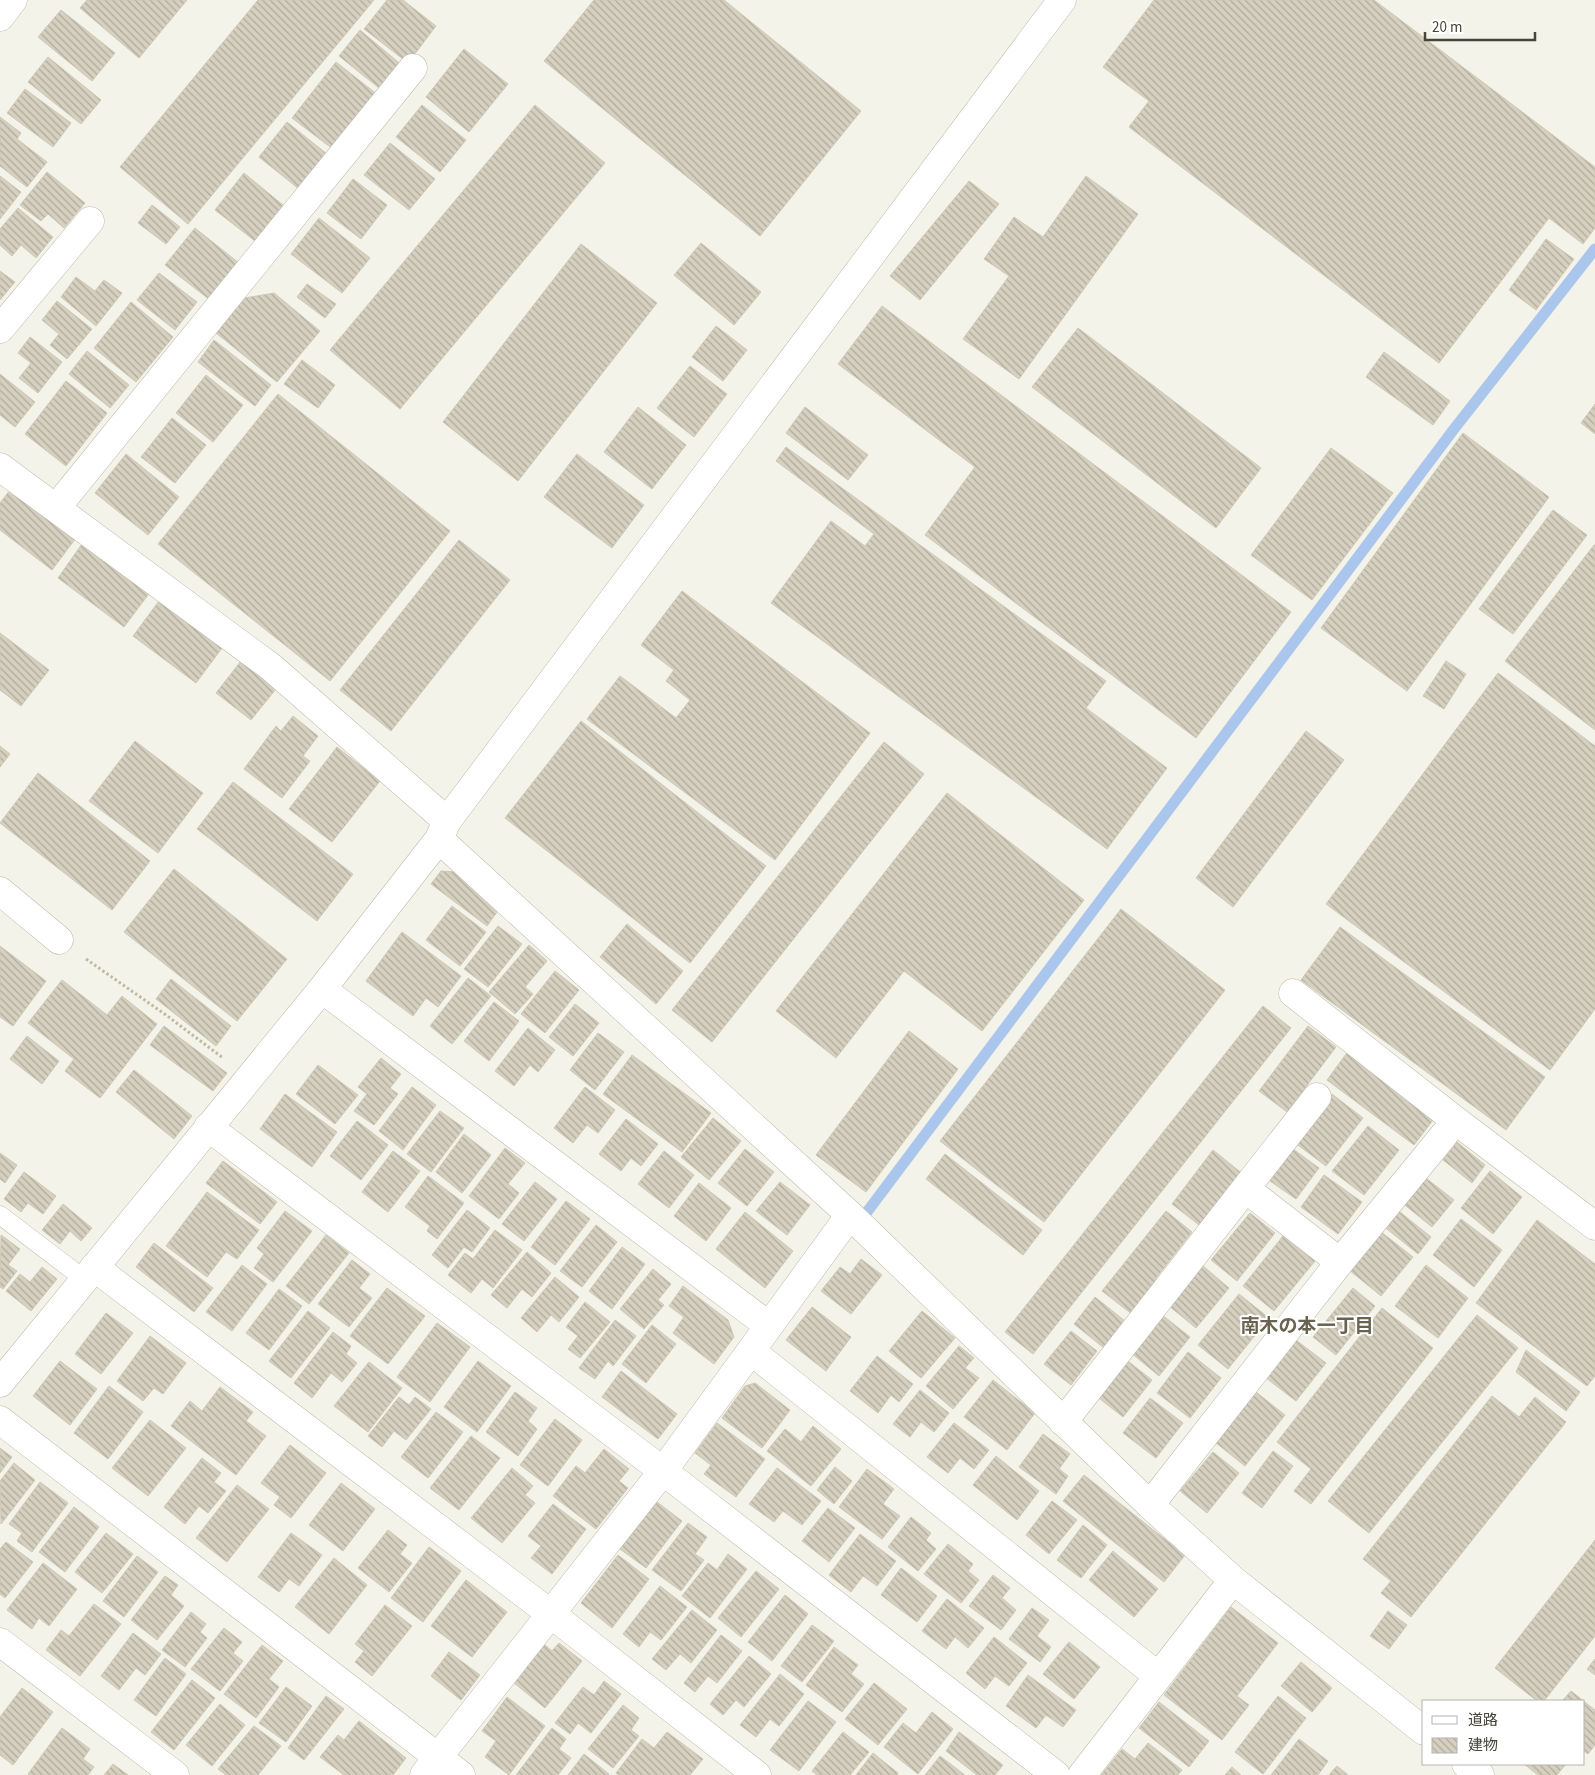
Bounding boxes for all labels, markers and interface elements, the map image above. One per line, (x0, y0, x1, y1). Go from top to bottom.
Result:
scale bar (1425, 10, 1535, 42)
text: 20 m (1432, 17, 1462, 38)
district label: 南木の本一丁目 (1240, 1313, 1374, 1340)
legend (1422, 1700, 1585, 1765)
text: 道路 (1468, 1710, 1498, 1731)
text: 建物 (1468, 1735, 1498, 1756)

